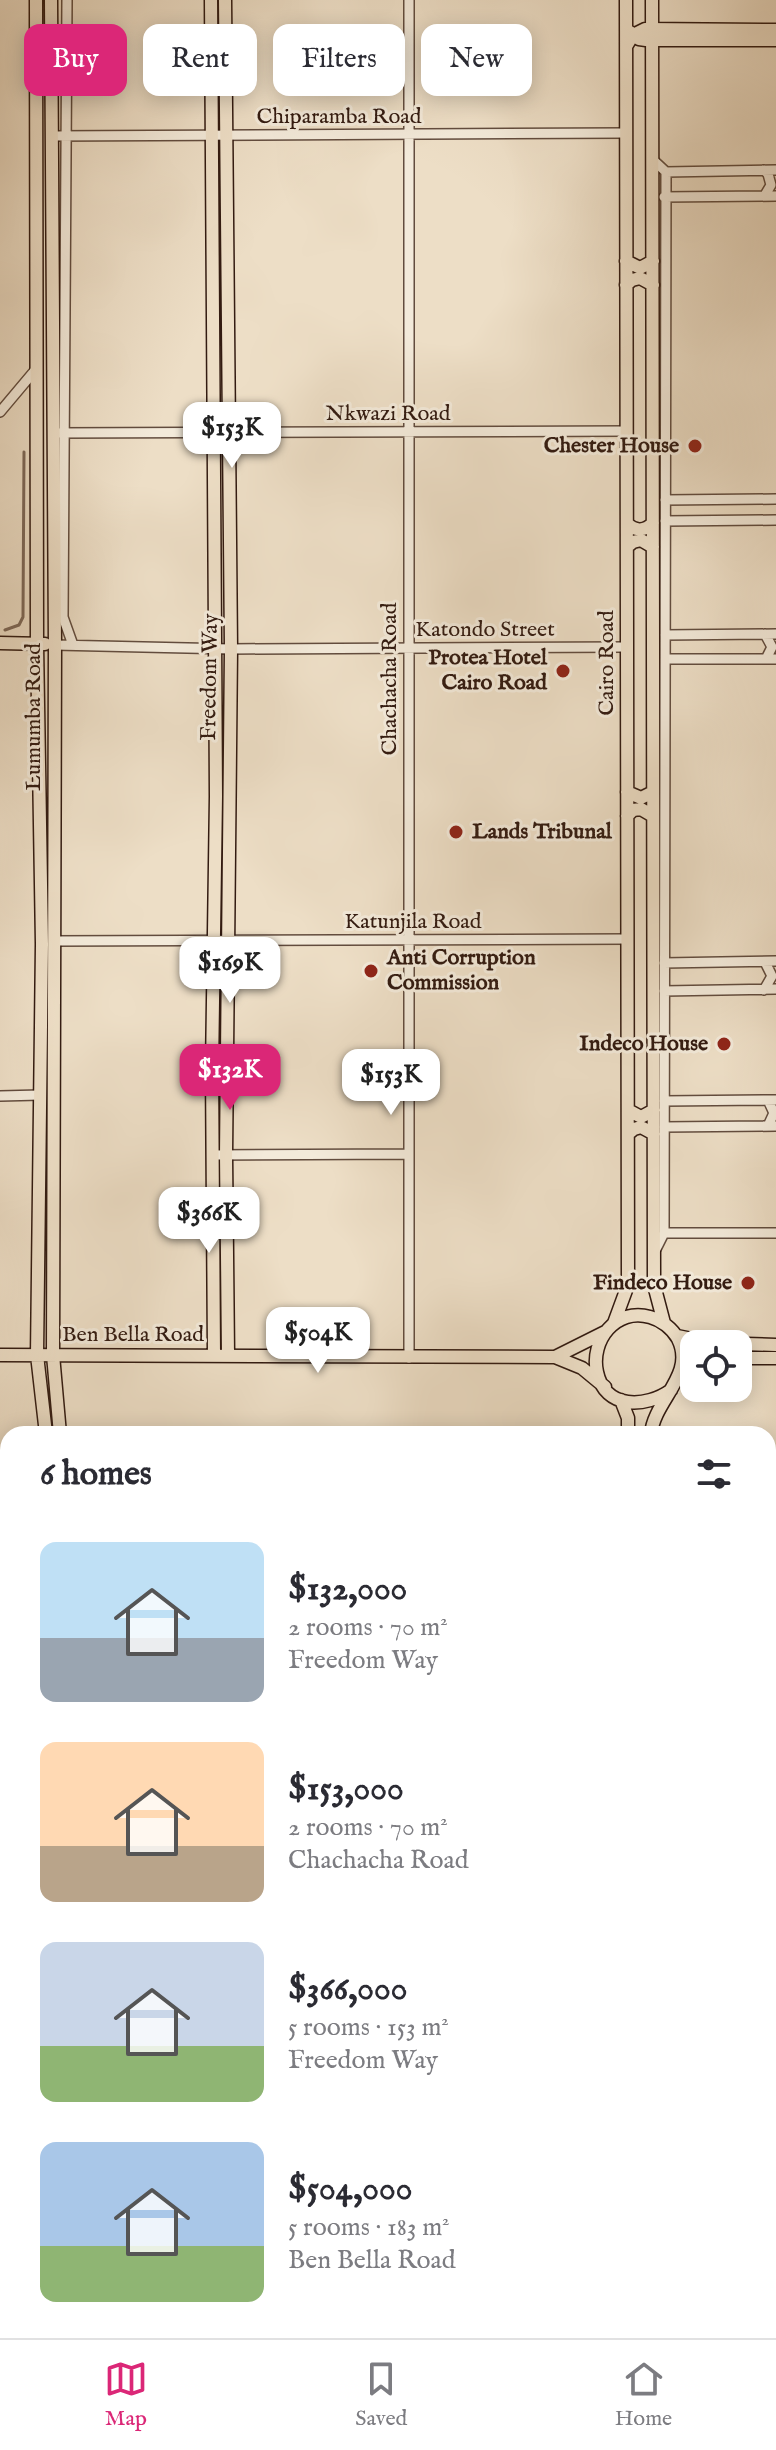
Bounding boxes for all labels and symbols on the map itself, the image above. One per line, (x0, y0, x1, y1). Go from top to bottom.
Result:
street label: Chiparamba Road (257, 103, 422, 131)
street label: Nkwazi Road (325, 400, 451, 428)
pin: $153K (176, 402, 288, 470)
place label: Chester House (544, 432, 679, 460)
marker: Chester House (686, 437, 704, 455)
street label: Chachacha Road (376, 602, 404, 755)
street label: Cairo Road (593, 610, 621, 716)
street label: Freedom Way (195, 613, 225, 741)
street label: Katondo Street (415, 616, 555, 644)
street label: Lumumba Road (20, 643, 48, 791)
place label: Protea Hotel Cairo Road (428, 644, 548, 697)
marker: Protea Hotel Cairo Road (554, 662, 572, 680)
place label: Lands Tribunal (472, 818, 613, 846)
marker: Lands Tribunal (447, 823, 465, 841)
street label: Katunjila Road (344, 908, 482, 936)
pin: $169K (174, 937, 286, 1005)
place label: Anti Corruption Commission (386, 944, 536, 997)
marker: Anti Corruption Commission (362, 962, 380, 980)
place label: Indeco House (579, 1030, 708, 1058)
marker: Indeco House (715, 1035, 733, 1053)
pin: $132K (174, 1044, 286, 1112)
pin: $153K (335, 1049, 447, 1117)
pin: $366K (153, 1187, 265, 1255)
place label: Findeco House (593, 1269, 732, 1297)
marker: Findeco House (739, 1274, 757, 1292)
pin: $504K (262, 1307, 374, 1375)
street label: Ben Bella Road (62, 1321, 204, 1349)

